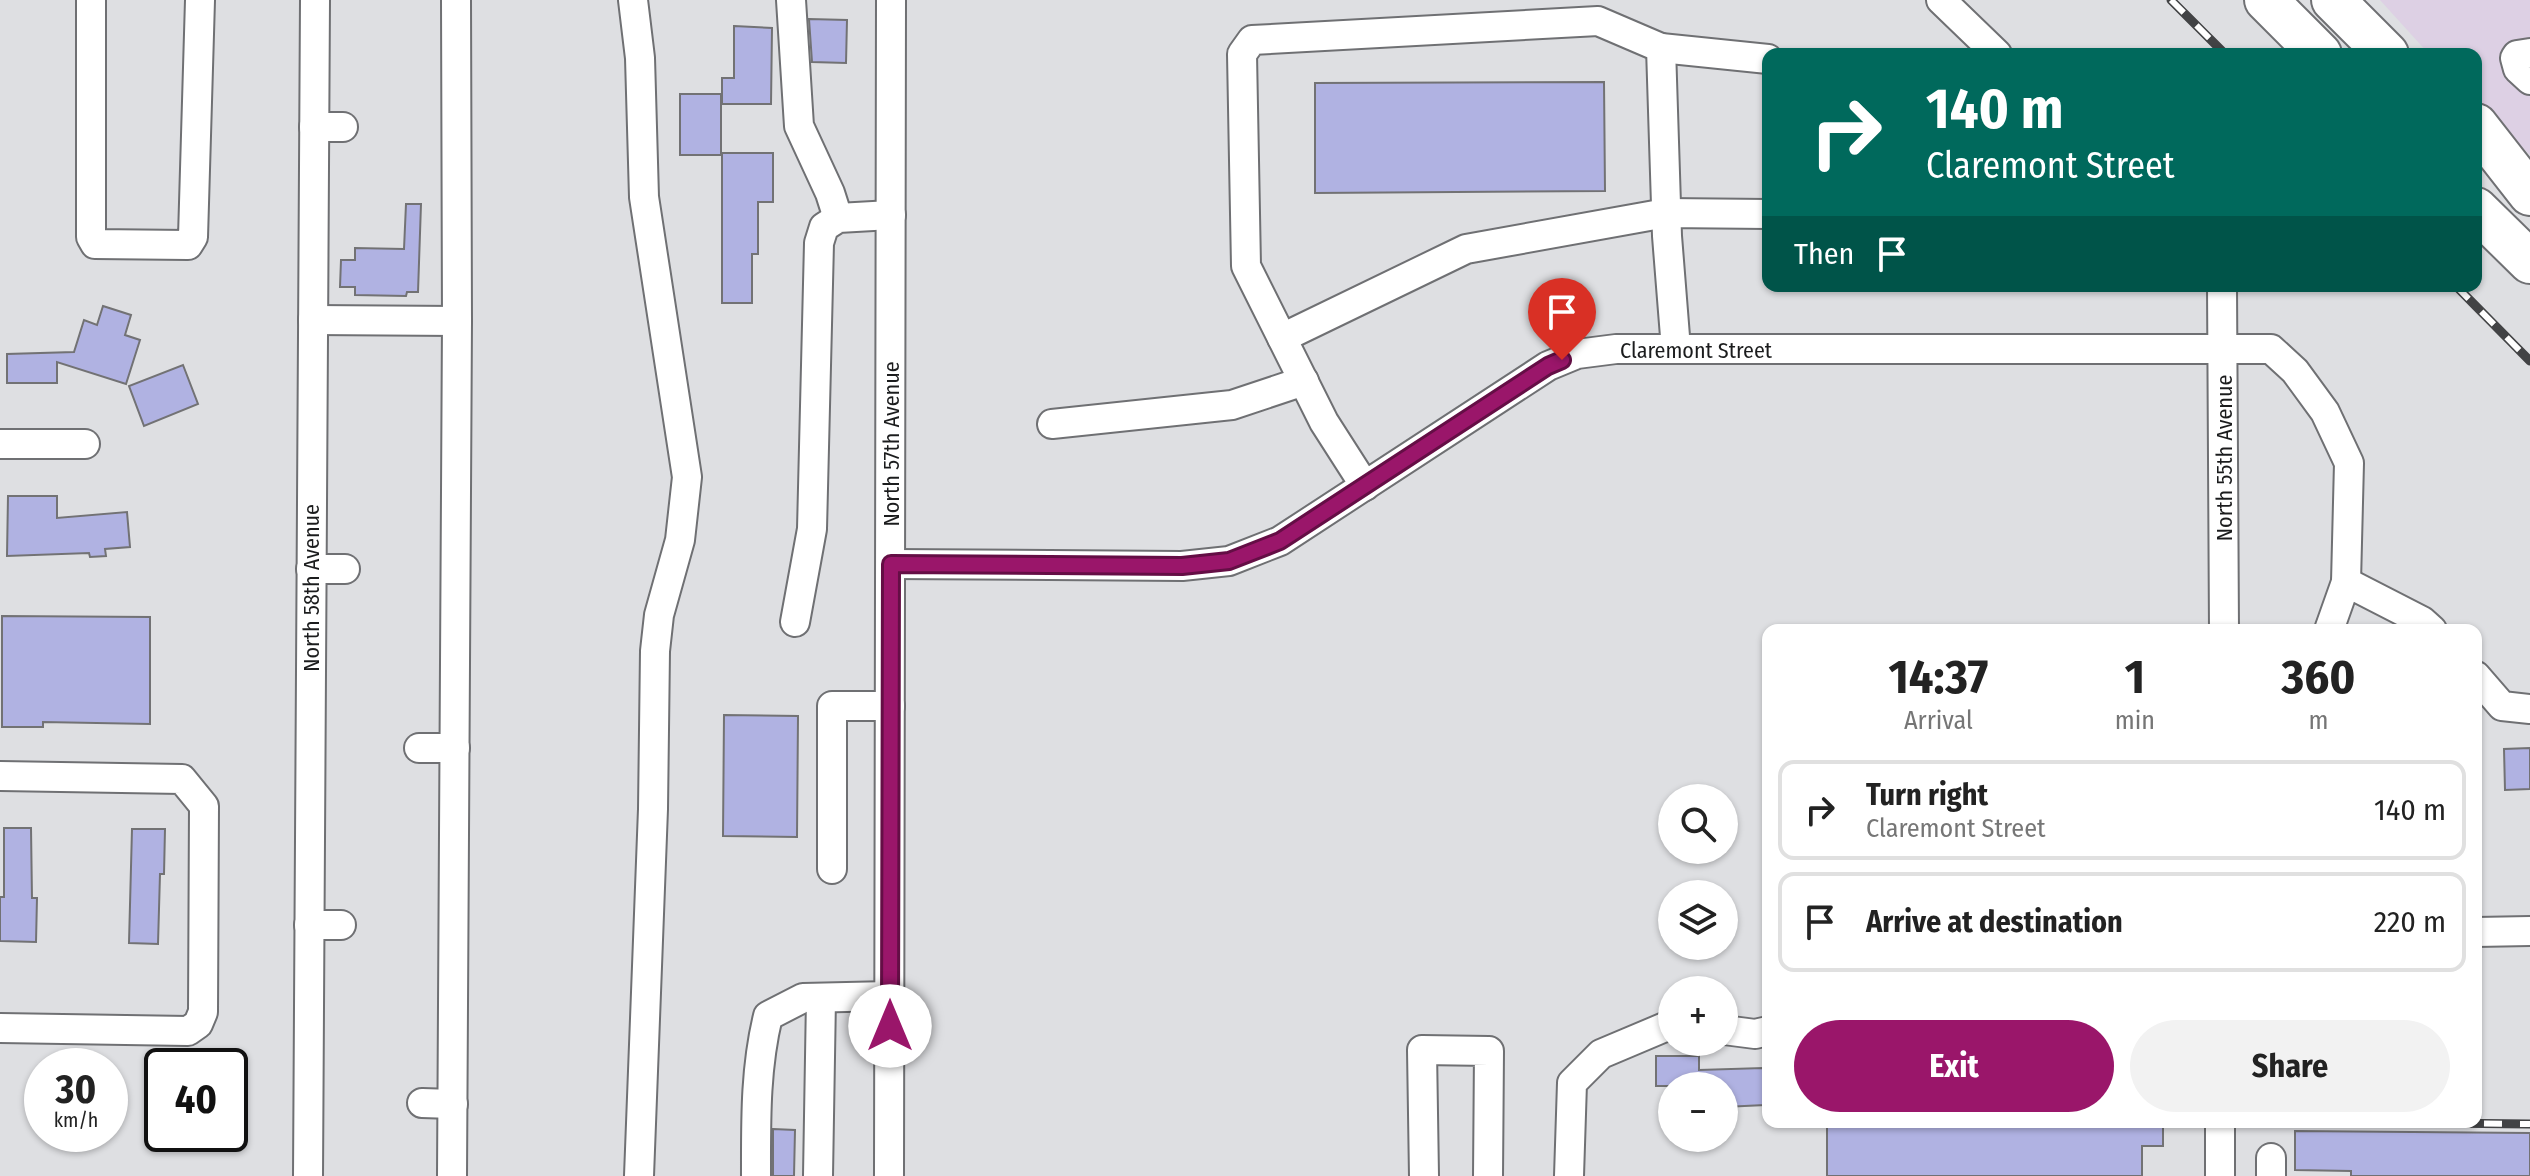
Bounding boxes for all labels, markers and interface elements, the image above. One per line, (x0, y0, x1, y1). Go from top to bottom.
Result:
text: 140 m (1926, 76, 2063, 143)
icon: right (1794, 80, 1898, 184)
text: Claremont Street (1926, 144, 2175, 188)
icon: arrive (1870, 232, 1914, 276)
text: Then (1794, 236, 1854, 272)
pin (1528, 278, 1596, 360)
icon: arrive (1540, 290, 1584, 334)
street label: Claremont Street (1620, 337, 1773, 364)
street label: North 57th Avenue (878, 361, 905, 527)
street label: North 55th Avenue (2211, 375, 2238, 541)
street label: North 58th Avenue (298, 504, 325, 672)
text: 14:37 (1889, 648, 1988, 706)
text: 1 (2125, 648, 2145, 706)
text: 360 (2281, 648, 2355, 706)
text: Arrival (1904, 705, 1973, 736)
text: min (2115, 705, 2155, 736)
text: m (2308, 705, 2328, 736)
text: Turn right (1866, 777, 1988, 813)
map controls (1658, 784, 1738, 1152)
button: search (1658, 784, 1738, 864)
icon: right (1798, 788, 1842, 832)
text: 140 m (2374, 792, 2446, 828)
text: Claremont Street (1866, 813, 2046, 844)
button: layers (1658, 880, 1738, 960)
icon: arrive (1798, 900, 1842, 944)
text: Arrive at destination (1866, 904, 2123, 940)
text: 220 m (2374, 904, 2446, 940)
button: + (1658, 976, 1738, 1056)
position arrow (848, 984, 932, 1068)
button: Exit (1794, 1020, 2114, 1112)
button: Share (2130, 1020, 2450, 1112)
speed limit sign: 40 (144, 1048, 248, 1152)
text: 30 (56, 1066, 96, 1114)
button: − (1658, 1072, 1738, 1152)
text: km/h (54, 1108, 98, 1132)

